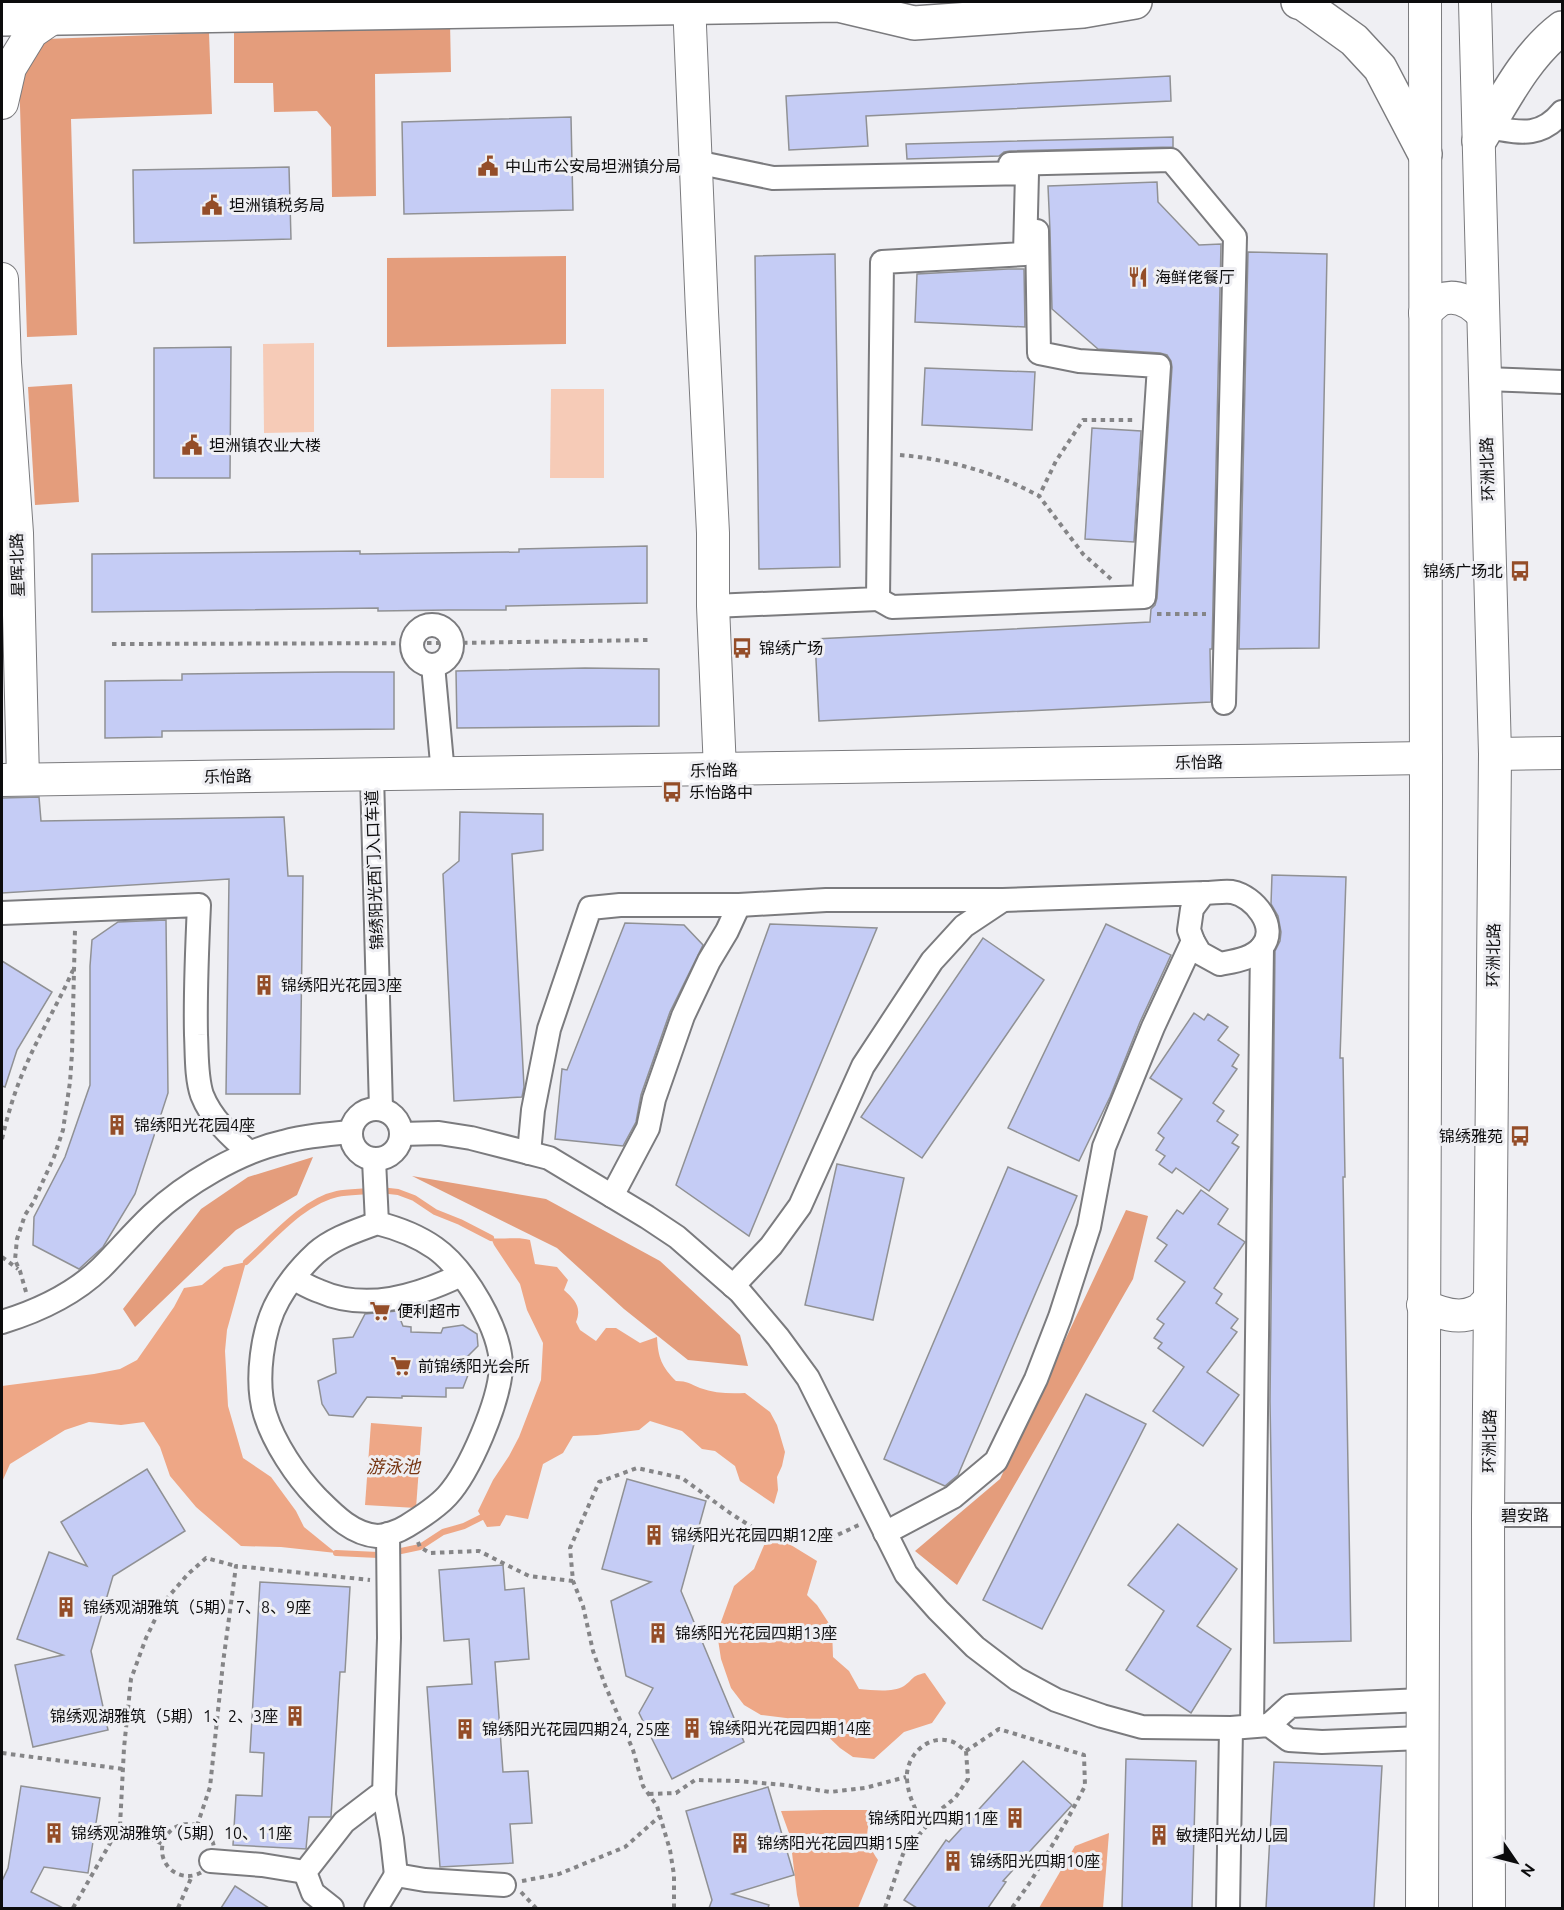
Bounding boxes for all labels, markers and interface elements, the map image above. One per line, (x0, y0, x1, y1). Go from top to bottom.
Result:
public building icon: 中山市公安局坦洲镇分局 (476, 154, 500, 178)
place label: 中山市公安局坦洲镇分局 (505, 157, 681, 175)
public building icon: 坦洲镇税务局 (200, 193, 224, 217)
place label: 坦洲镇税务局 (229, 196, 325, 214)
restaurant icon: 海鲜佬餐厅 (1126, 265, 1150, 289)
place label: 海鲜佬餐厅 (1155, 268, 1235, 286)
public building icon: 坦洲镇农业大楼 (180, 433, 204, 457)
place label: 坦洲镇农业大楼 (209, 436, 321, 454)
street label: 环洲北路 (1477, 437, 1497, 501)
street label: 星晖北路 (7, 533, 27, 597)
bus stop icon: 锦绣广场北 (1508, 559, 1532, 583)
place label: 锦绣广场北 (1423, 562, 1503, 580)
bus stop icon: 锦绣广场 (730, 636, 754, 660)
place label: 锦绣广场 (759, 639, 823, 657)
street label: 乐怡路 (1175, 753, 1223, 771)
street label: 乐怡路 (690, 761, 738, 779)
street label: 乐怡路 (204, 767, 252, 785)
bus stop icon: 乐怡路中 (660, 780, 684, 804)
place label: 乐怡路中 (689, 783, 753, 801)
street label: 锦绣阳光西门入口车道 (362, 790, 386, 950)
street label: 环洲北路 (1483, 923, 1503, 987)
building icon: 锦绣阳光花园3座 (252, 973, 276, 997)
place label: 锦绣阳光花园3座 (281, 976, 402, 994)
building icon: 锦绣阳光花园4座 (105, 1113, 129, 1137)
place label: 锦绣阳光花园4座 (134, 1116, 255, 1134)
bus stop icon: 锦绣雅苑 (1508, 1124, 1532, 1148)
place label: 锦绣雅苑 (1439, 1127, 1503, 1145)
supermarket icon: 便利超市 (368, 1299, 392, 1323)
place label: 便利超市 (397, 1302, 461, 1320)
supermarket icon: 前锦绣阳光会所 (389, 1354, 413, 1378)
place label: 前锦绣阳光会所 (418, 1357, 530, 1375)
street label: 环洲北路 (1479, 1409, 1499, 1473)
water label: 游泳池 (366, 1456, 422, 1476)
street label: 碧安路 (1501, 1506, 1549, 1524)
building icon: 锦绣阳光花园四期12座 (642, 1523, 666, 1547)
place label: 锦绣阳光花园四期12座 (671, 1526, 833, 1544)
building icon: 锦绣观湖雅筑（5期）7、8、9座 (54, 1595, 78, 1619)
place label: 锦绣观湖雅筑（5期）7、8、9座 (83, 1598, 311, 1616)
building icon: 锦绣阳光花园四期13座 (646, 1621, 670, 1645)
place label: 锦绣阳光花园四期13座 (675, 1624, 837, 1642)
building icon: 锦绣观湖雅筑（5期）1、2、3座 (283, 1704, 307, 1728)
place label: 锦绣观湖雅筑（5期）1、2、3座 (50, 1707, 278, 1725)
building icon: 锦绣阳光花园四期14座 (680, 1716, 704, 1740)
building icon: 锦绣阳光花园四期24, 25座 (453, 1717, 477, 1741)
place label: 锦绣阳光花园四期14座 (709, 1719, 871, 1737)
place label: 锦绣阳光花园四期24, 25座 (482, 1720, 670, 1738)
building icon: 锦绣阳光四期11座 (1003, 1806, 1027, 1830)
place label: 锦绣阳光四期11座 (868, 1809, 998, 1827)
building icon: 锦绣观湖雅筑（5期）10、11座 (42, 1821, 66, 1845)
building icon: 敏捷阳光幼儿园 (1147, 1823, 1171, 1847)
place label: 锦绣观湖雅筑（5期）10、11座 (71, 1824, 292, 1842)
place label: 敏捷阳光幼儿园 (1176, 1826, 1288, 1844)
building icon: 锦绣阳光花园四期15座 (728, 1831, 752, 1855)
north arrow (1486, 1832, 1546, 1892)
place label: 锦绣阳光花园四期15座 (757, 1834, 919, 1852)
building icon: 锦绣阳光四期10座 (941, 1849, 965, 1873)
place label: 锦绣阳光四期10座 (970, 1852, 1100, 1870)
text: N (1517, 1861, 1539, 1881)

